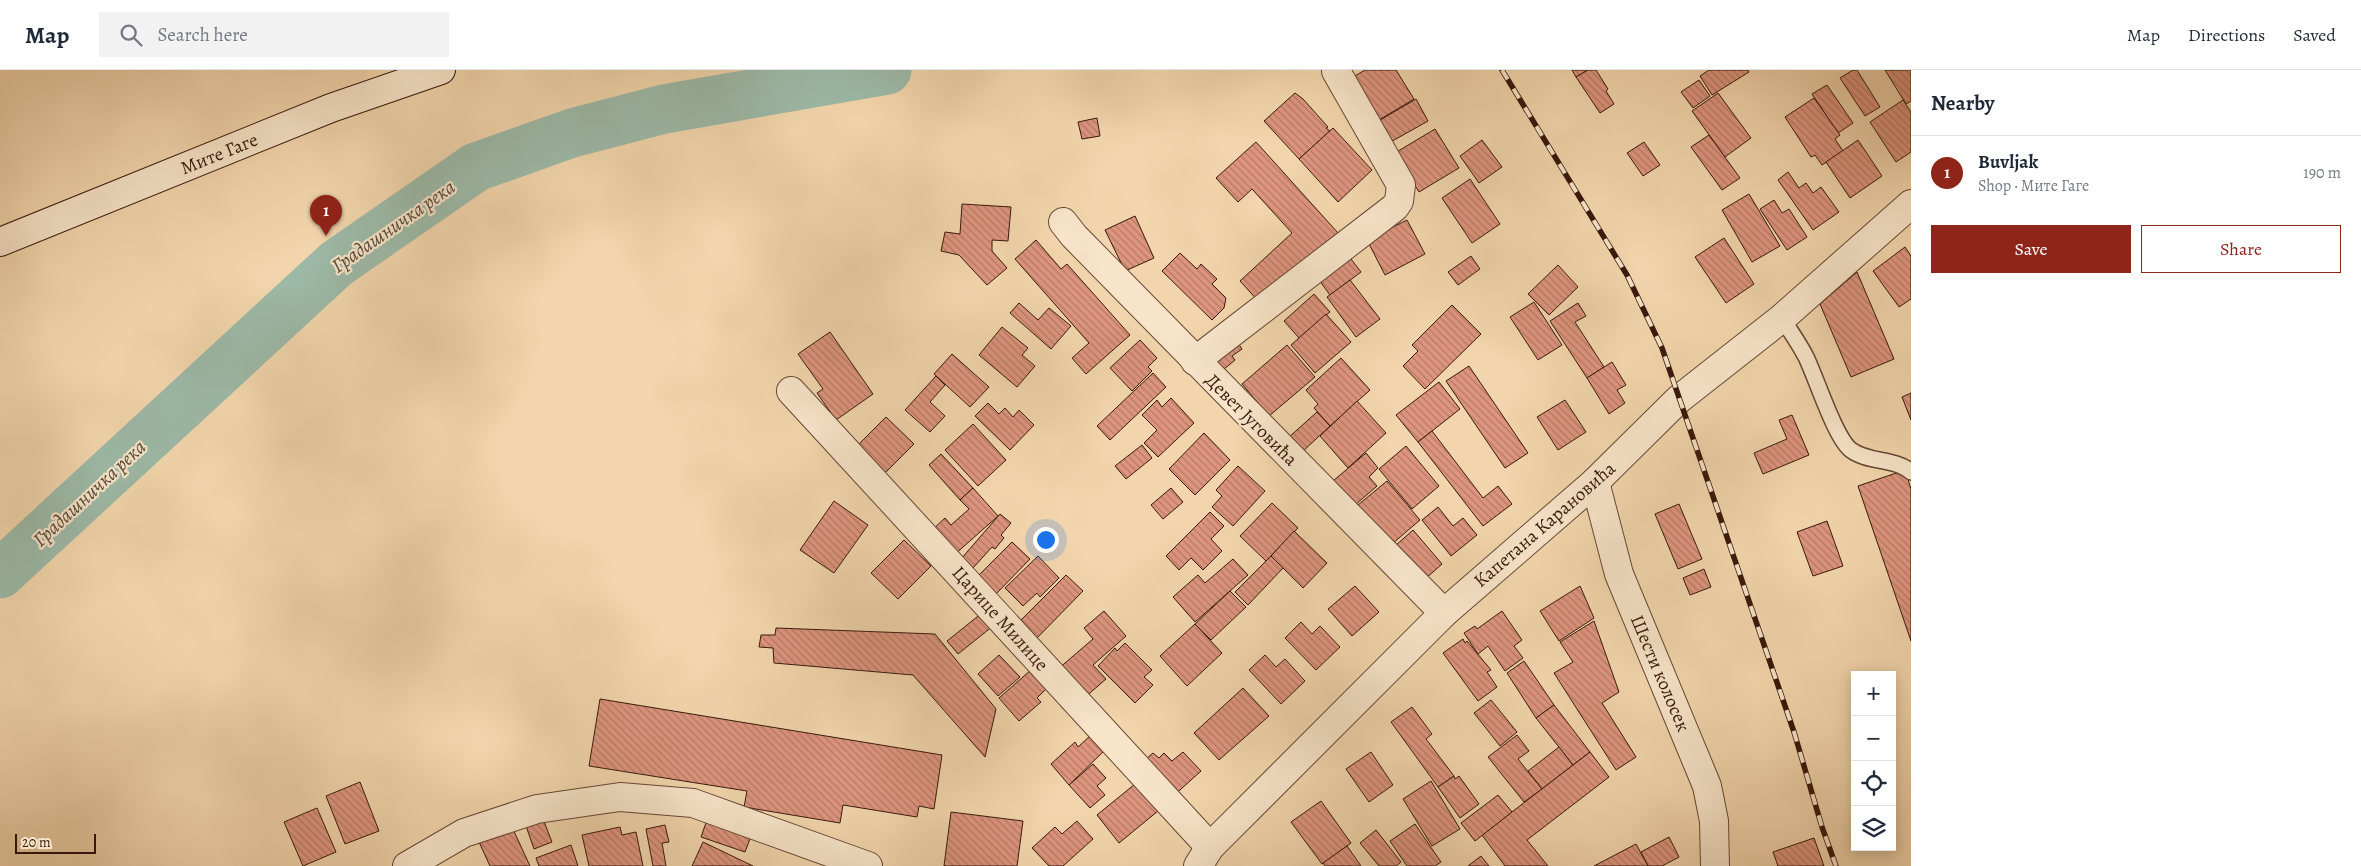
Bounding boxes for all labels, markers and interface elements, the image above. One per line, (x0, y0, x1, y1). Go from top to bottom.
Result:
search box (99, 12, 449, 57)
text: Map (25, 19, 69, 51)
icon: search (117, 21, 145, 49)
text: Search here (157, 22, 248, 48)
text: Map (2127, 23, 2160, 47)
text: Directions (2188, 23, 2265, 47)
text: Saved (2293, 23, 2336, 47)
text: Nearby (1931, 89, 1994, 117)
street label: Мите Гаге (177, 127, 262, 181)
text: Buvljak (1978, 149, 2038, 175)
text: 1 (1944, 162, 1950, 184)
text: 190 m (2303, 162, 2341, 184)
water label: Градашничка река (326, 174, 461, 279)
text: Shop · Мите Гаге (1978, 175, 2089, 197)
pin: 1 (310, 195, 342, 236)
button: Save (1931, 225, 2131, 273)
button: Share (2141, 225, 2341, 273)
street label: Девет Југовића (1199, 368, 1304, 472)
water label: Градашничка река (27, 434, 152, 553)
street label: Капетана Карановића (1468, 456, 1621, 594)
your location (1033, 527, 1059, 553)
street label: Царице Милице (946, 560, 1054, 677)
street label: Шести колосек (1624, 611, 1696, 736)
map controls (1851, 671, 1896, 851)
button: + (1851, 671, 1896, 716)
button: − (1851, 716, 1896, 761)
button: locate (1851, 761, 1896, 806)
button: layers (1851, 806, 1896, 851)
scale bar (15, 831, 96, 854)
text: 20 m (22, 833, 51, 852)

